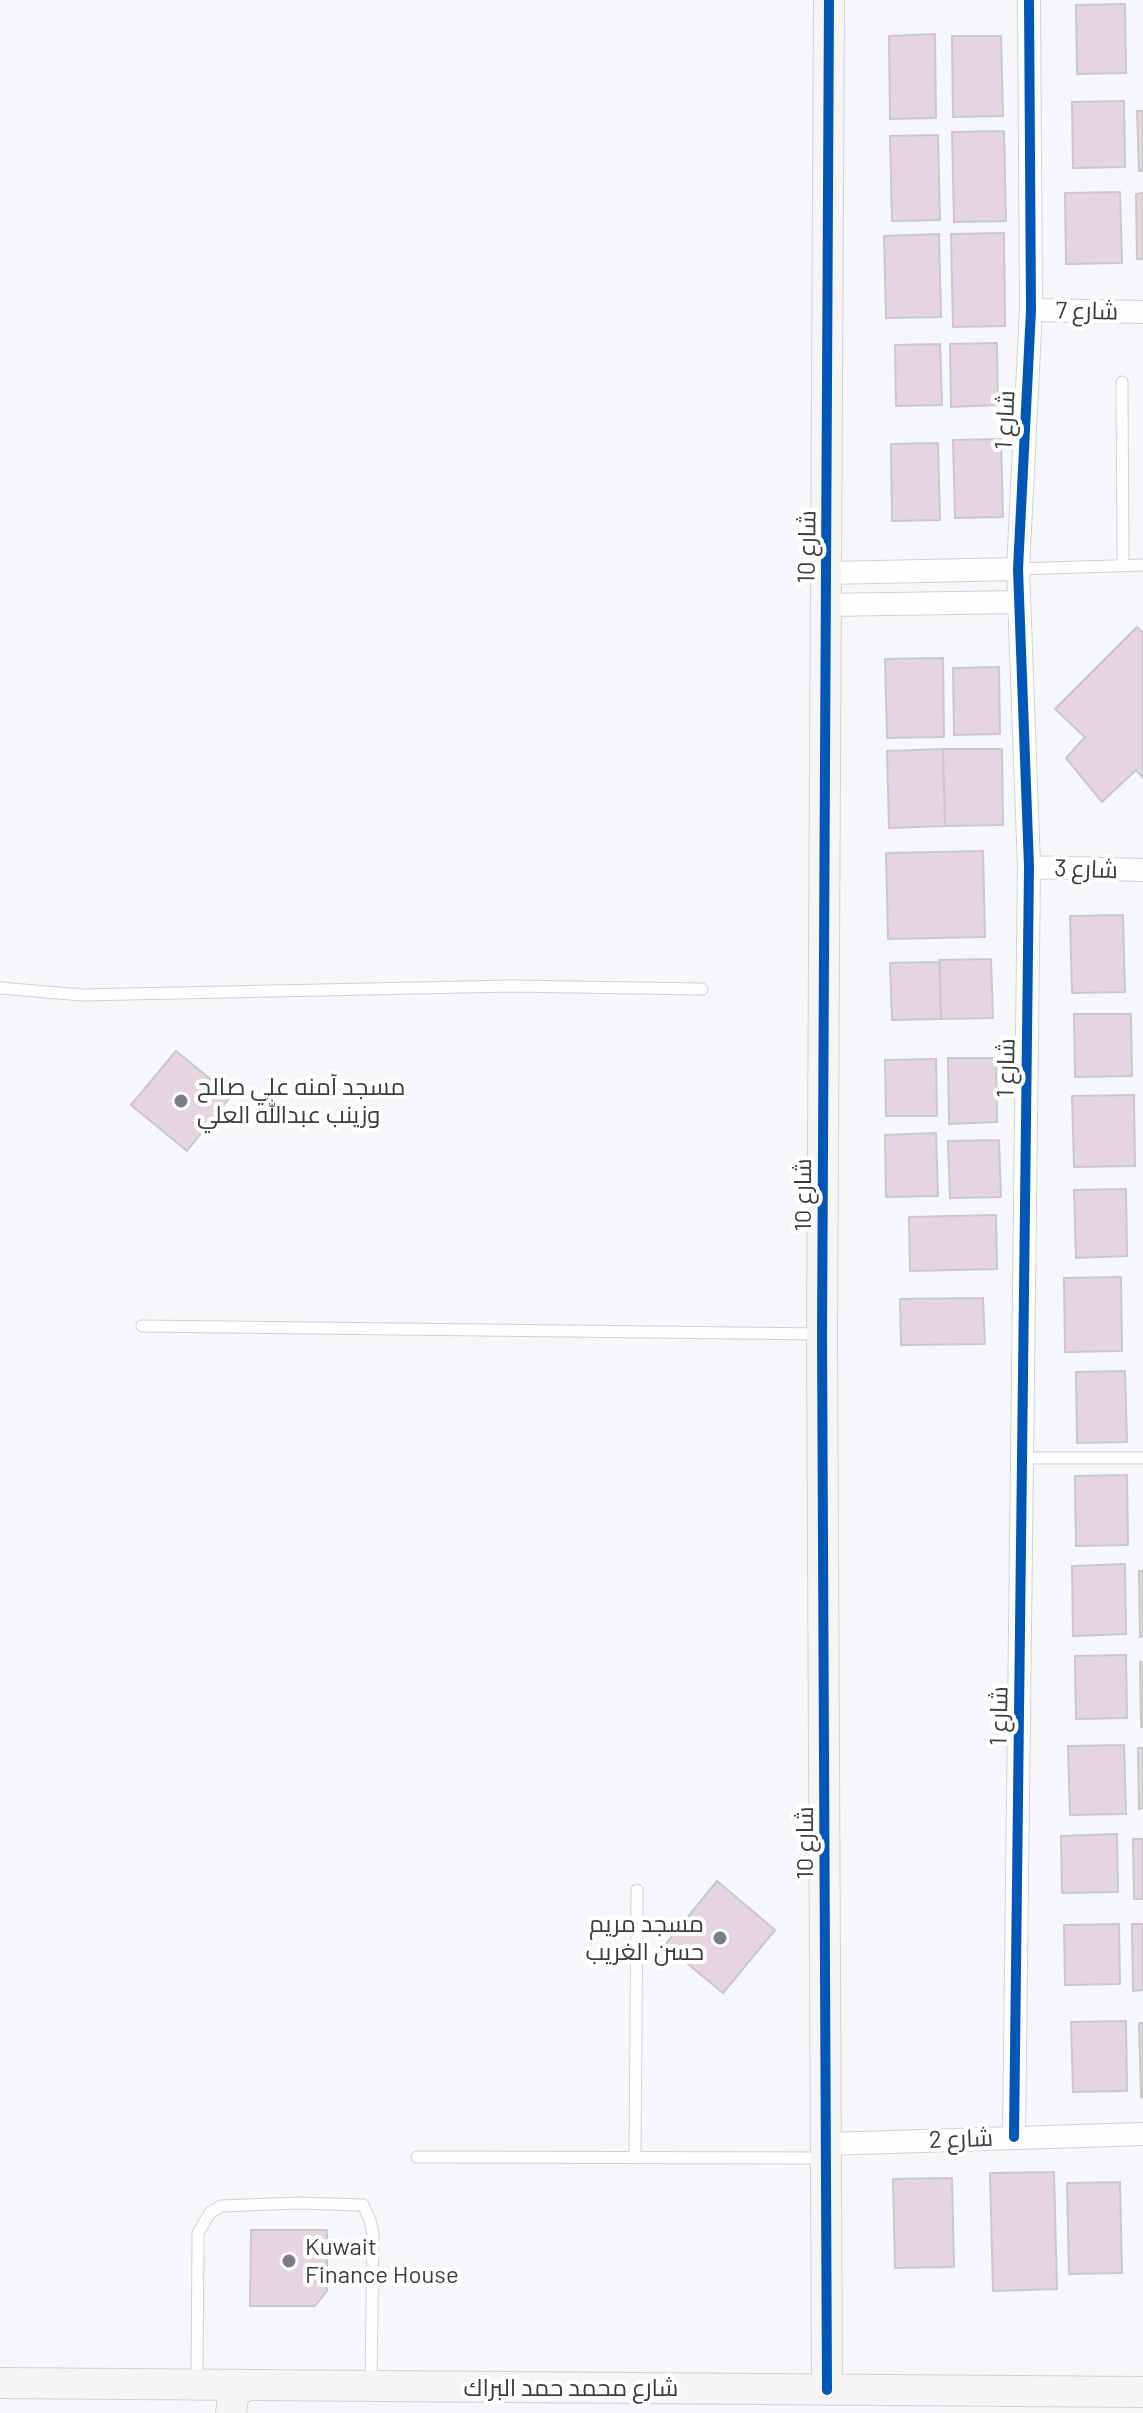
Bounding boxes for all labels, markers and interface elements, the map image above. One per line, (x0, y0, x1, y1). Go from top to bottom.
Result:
street label: شارع 7 (1055, 296, 1119, 326)
street label: شارع 1 (989, 389, 1021, 451)
street label: شارع 10 (792, 510, 822, 584)
street label: شارع 3 (1054, 853, 1118, 885)
street label: شارع 1 (991, 1038, 1021, 1098)
place label: مسجد آمنه علي صالح وزينب عبدالله العلي (197, 1073, 405, 1129)
marker: مسجد آمنه علي صالح وزينب عبدالله العلي (172, 1092, 190, 1110)
street label: شارع 10 (789, 1158, 817, 1232)
street label: شارع 1 (984, 1686, 1014, 1746)
street label: شارع 10 (791, 1806, 819, 1880)
place label: مسجد مريم حسن الغريب (585, 1910, 704, 1966)
marker: مسجد مريم حسن الغريب (711, 1929, 729, 1947)
street label: شارع 2 (928, 2123, 994, 2155)
place label: Kuwait Finance House (305, 2233, 459, 2289)
marker: Kuwait Finance House (280, 2252, 298, 2270)
street label: شارع محمد حمد البراك (464, 2374, 678, 2402)

